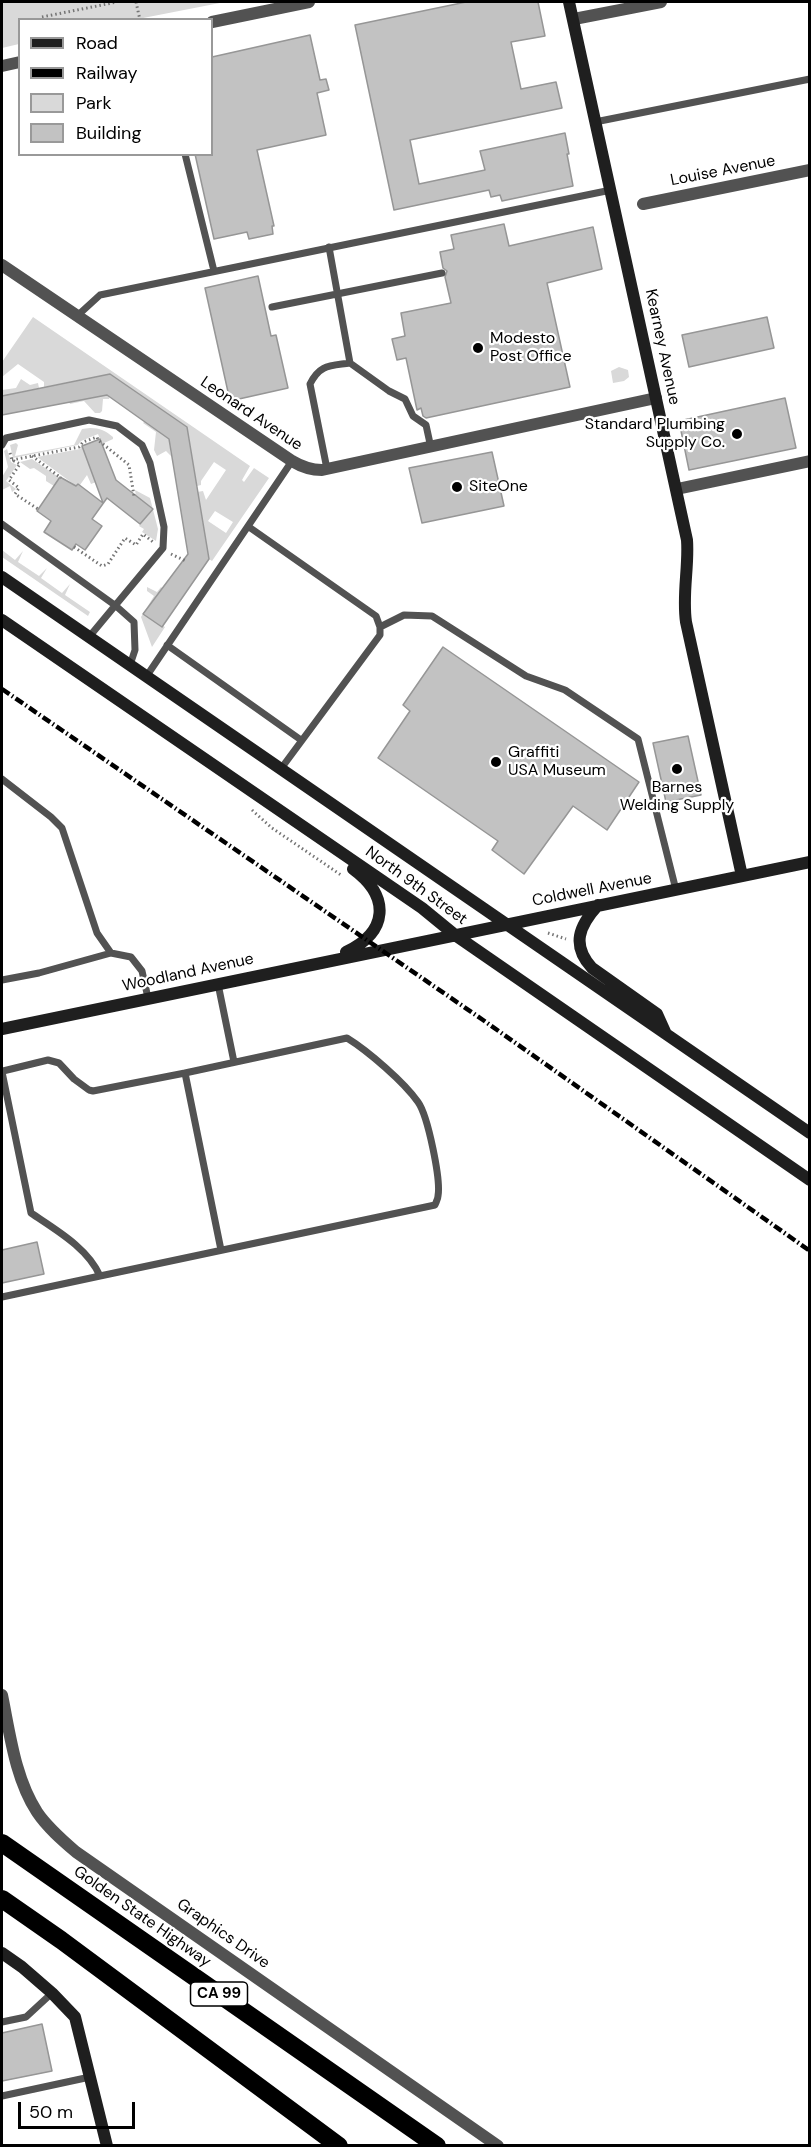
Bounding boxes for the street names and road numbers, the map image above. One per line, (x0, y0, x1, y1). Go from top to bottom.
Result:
street label: Louise Avenue (669, 151, 777, 191)
street label: Kearney Avenue (640, 287, 684, 407)
street label: Leonard Avenue (196, 373, 306, 455)
street label: North 9th Street (361, 843, 471, 929)
street label: Coldwell Avenue (531, 869, 653, 911)
street label: Woodland Avenue (121, 950, 255, 996)
street label: Golden State Highway (70, 1862, 214, 1972)
street label: Graphics Drive (173, 1895, 273, 1973)
road number: CA 99 (190, 1982, 248, 2006)

